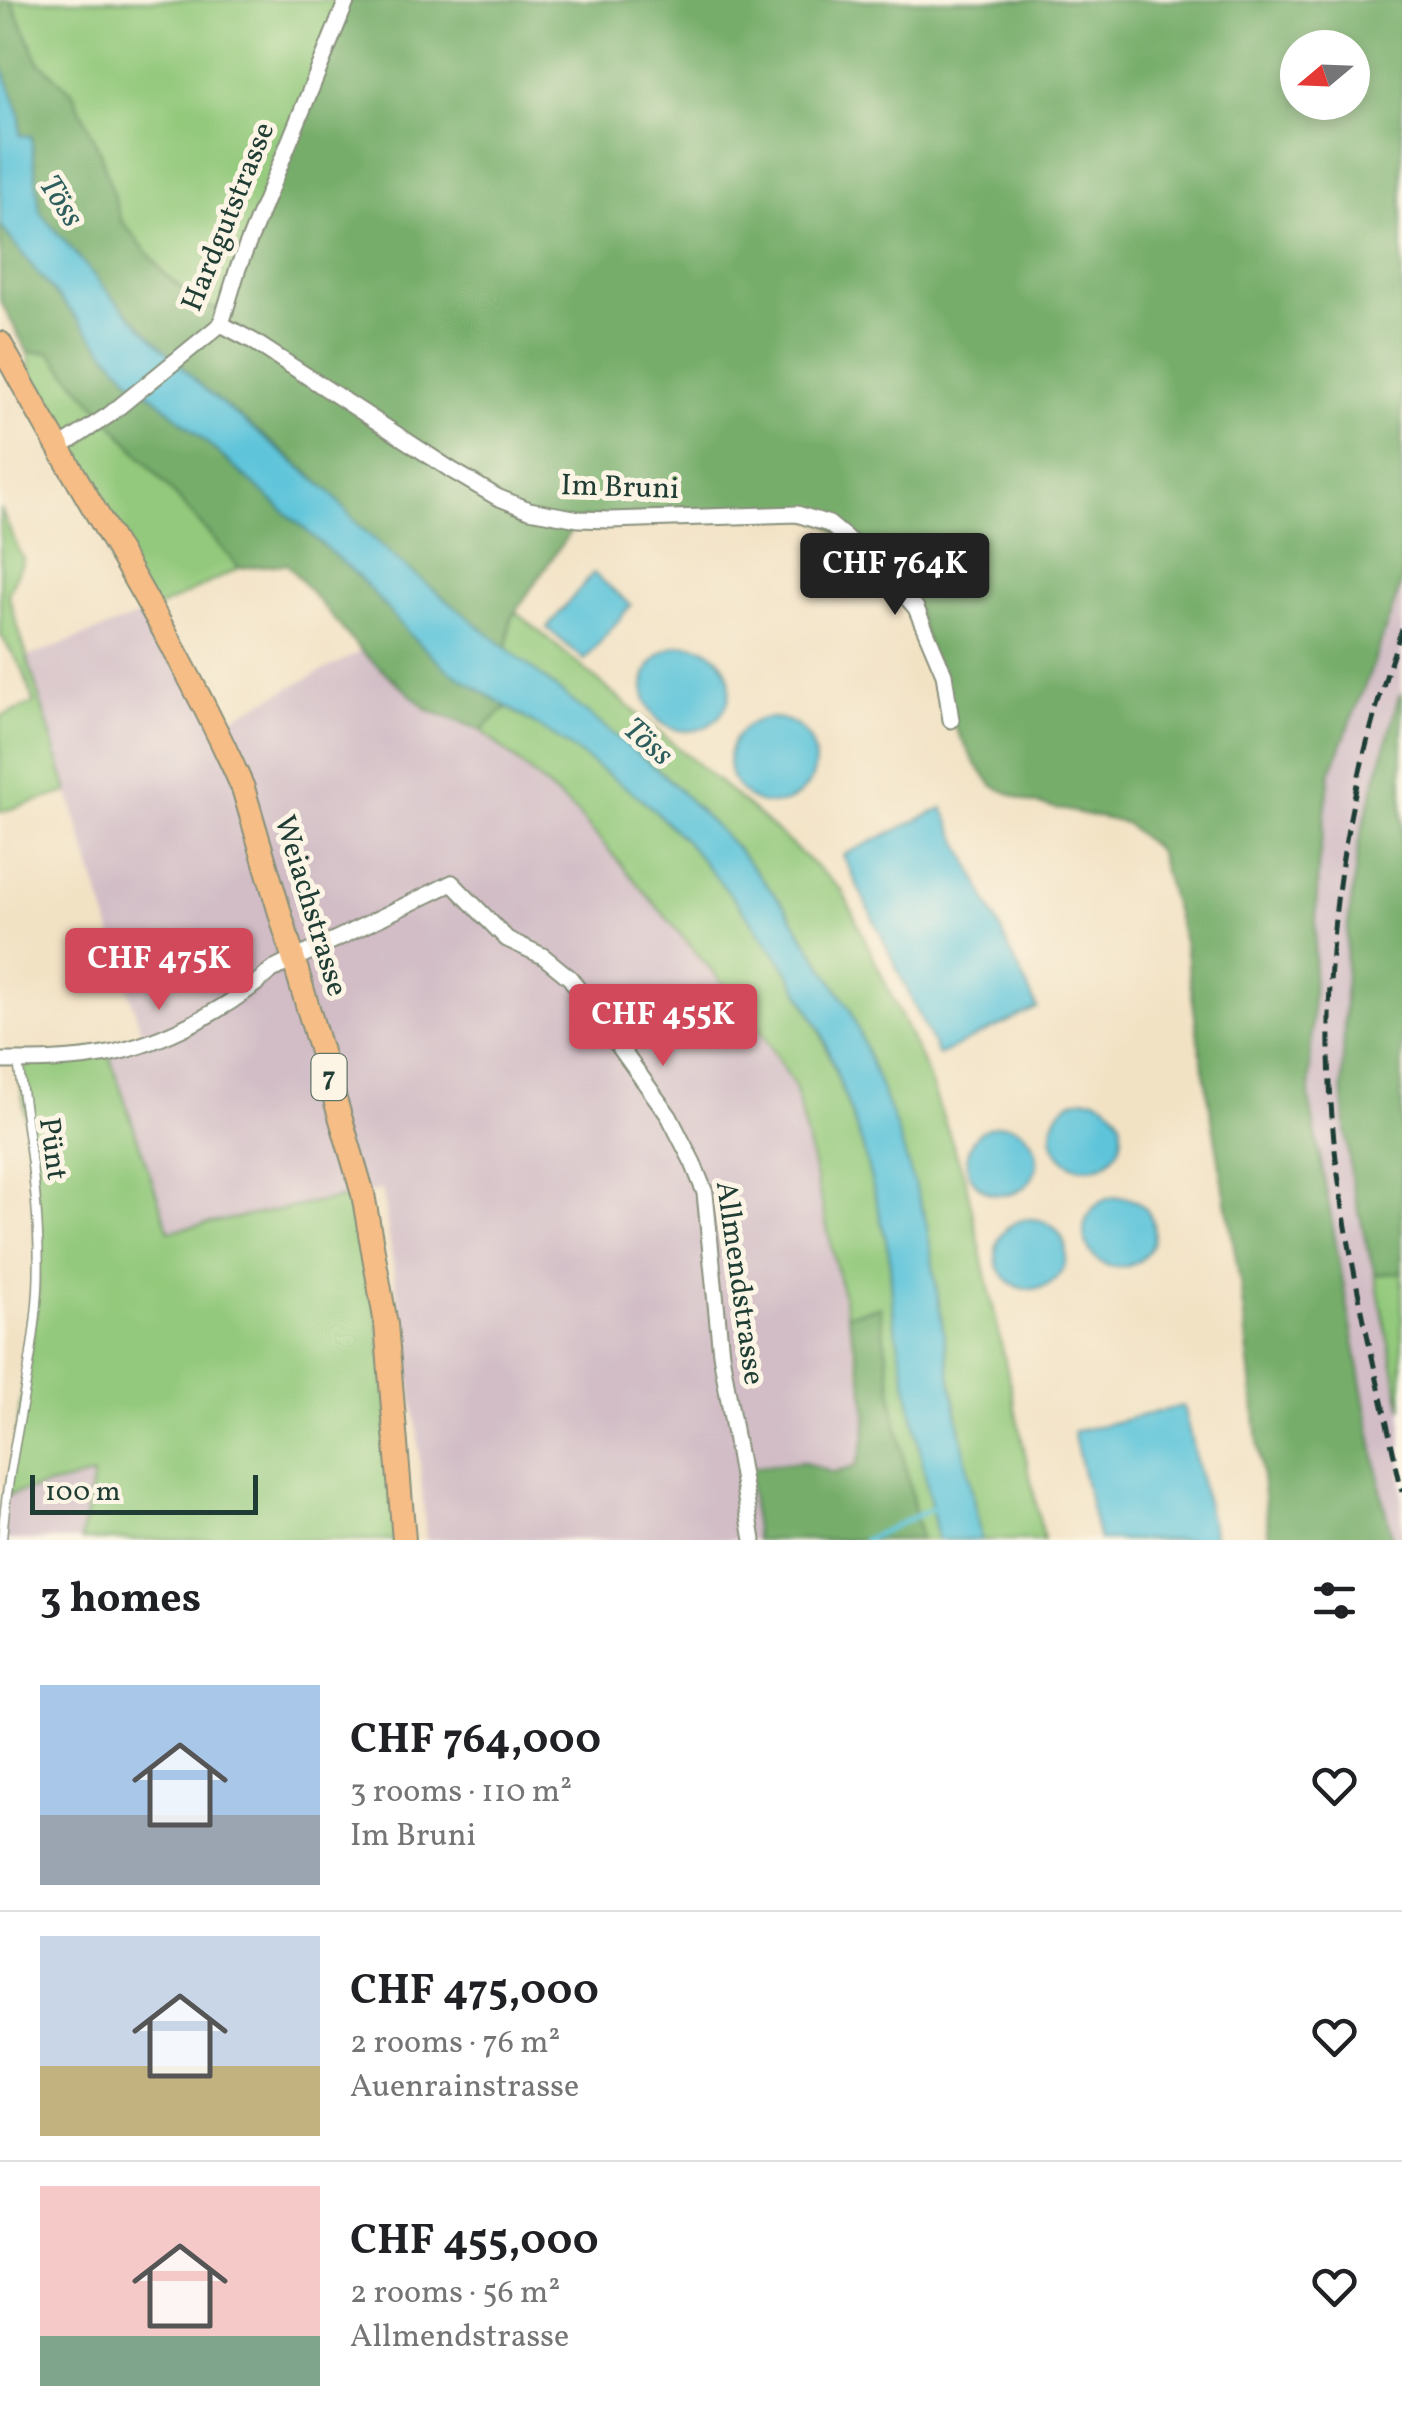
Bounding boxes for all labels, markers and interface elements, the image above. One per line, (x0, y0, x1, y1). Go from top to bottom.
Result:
north arrow (1280, 30, 1370, 120)
map controls (1280, 30, 1370, 120)
street label: Hardgutstrasse (172, 116, 286, 318)
water label: Töss (27, 167, 93, 237)
street label: Im Bruni (560, 465, 680, 511)
pin: CHF 764K (792, 533, 998, 618)
text: CHF 764K (822, 543, 968, 587)
water label: Töss (612, 709, 682, 777)
street label: Weiachstrasse (263, 810, 357, 1002)
pin: CHF 475K (56, 928, 262, 1013)
text: CHF 475K (87, 938, 231, 982)
pin: CHF 455K (560, 984, 766, 1069)
text: CHF 455K (591, 994, 735, 1038)
road number: 7 (312, 1054, 346, 1100)
street label: Pünt (27, 1115, 77, 1183)
street label: Allmendstrasse (704, 1178, 774, 1388)
scale bar (30, 1470, 258, 1514)
text: 100 m (45, 1473, 120, 1512)
text: 3 homes (40, 1571, 201, 1630)
icon: filters (1307, 1573, 1362, 1628)
text: CHF 764,000 (350, 1712, 601, 1771)
icon: home (120, 1725, 240, 1845)
icon: heart (1307, 1758, 1362, 1813)
text: 3 rooms · 110 m² (350, 1771, 572, 1815)
text: Im Bruni (350, 1815, 476, 1859)
text: CHF 475,000 (350, 1963, 599, 2022)
icon: home (120, 1976, 240, 2096)
icon: heart (1307, 2009, 1362, 2064)
text: 2 rooms · 76 m² (350, 2022, 560, 2066)
text: Auenrainstrasse (350, 2066, 579, 2110)
text: CHF 455,000 (350, 2213, 599, 2272)
icon: home (120, 2226, 240, 2346)
icon: heart (1307, 2259, 1362, 2314)
text: 2 rooms · 56 m² (350, 2272, 560, 2316)
text: Allmendstrasse (350, 2316, 569, 2360)

